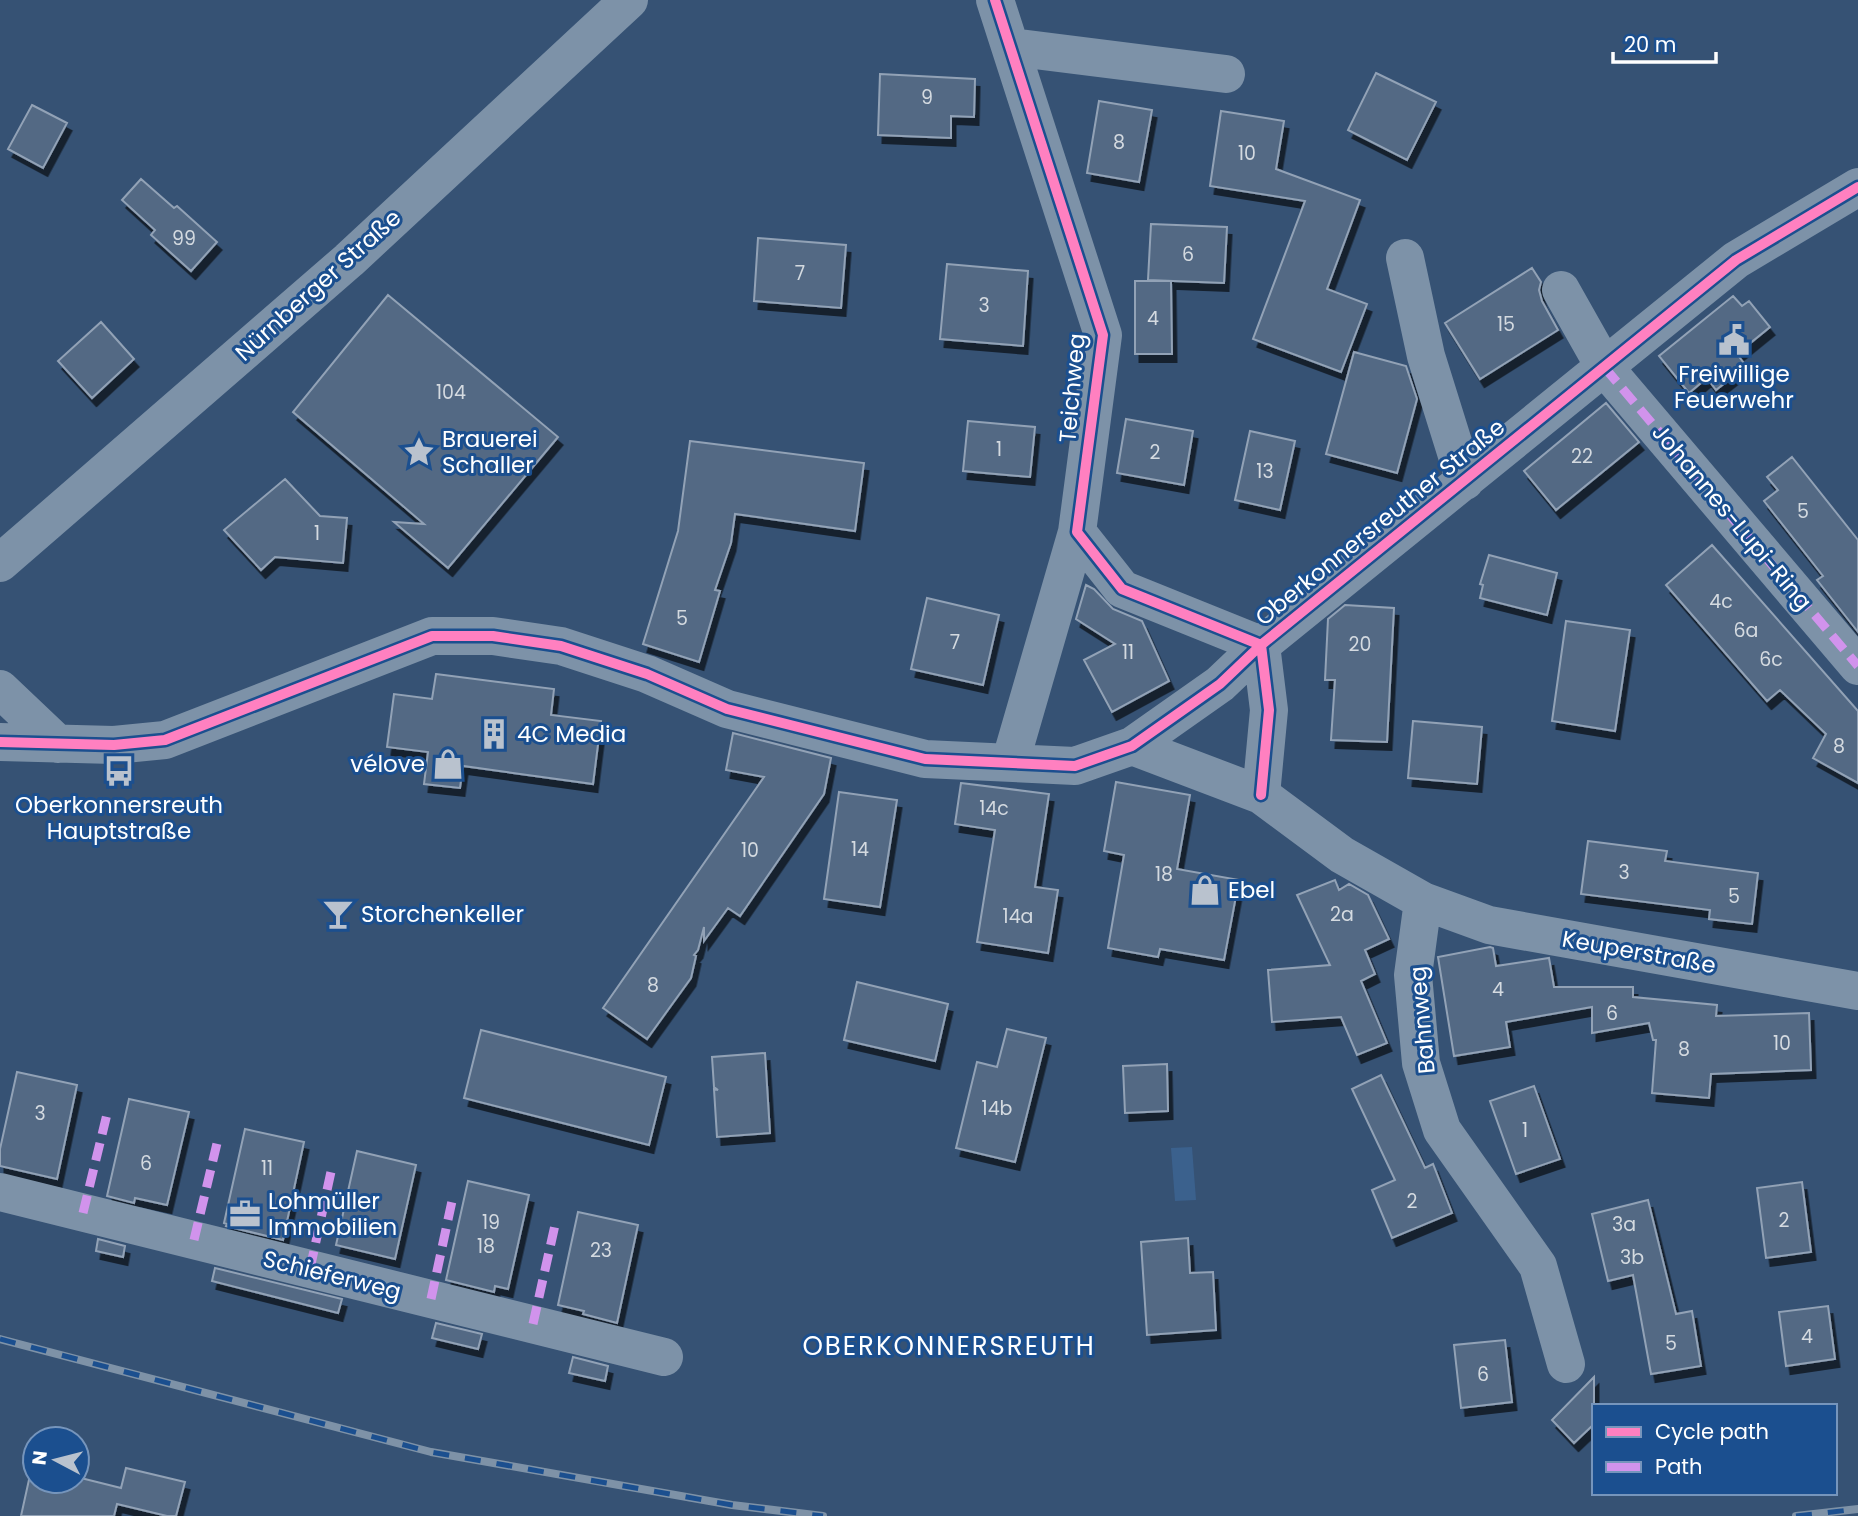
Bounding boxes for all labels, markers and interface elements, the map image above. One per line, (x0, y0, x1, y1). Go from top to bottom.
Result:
scale bar (1613, 21, 1716, 65)
text: 20 m (1624, 30, 1677, 59)
house number: 9 (921, 84, 933, 111)
house number: 8 (1113, 129, 1125, 156)
house number: 10 (1238, 140, 1256, 167)
street label: Nürnberger Straße (228, 202, 408, 368)
house number: 99 (172, 225, 196, 252)
house number: 6 (1182, 241, 1194, 268)
house number: 7 (795, 260, 805, 287)
house number: 3 (978, 292, 990, 319)
house number: 4 (1147, 305, 1159, 332)
house number: 15 (1497, 311, 1515, 338)
public building icon: Freiwillige Feuerwehr (1717, 323, 1751, 357)
street label: Teichweg (1051, 332, 1093, 444)
place label: Freiwillige Feuerwehr (1674, 358, 1794, 416)
house number: 104 (436, 379, 466, 406)
street label: Oberkonnersreuther Straße (1248, 411, 1512, 633)
street label: Johannes-Lupi-Ring (1645, 417, 1819, 617)
place label: Brauerei Schaller (442, 423, 538, 481)
place icon: Brauerei Schaller (402, 435, 436, 469)
house number: 1 (996, 436, 1002, 463)
house number: 2 (1150, 439, 1161, 466)
house number: 22 (1571, 443, 1593, 470)
house number: 13 (1256, 458, 1274, 485)
house number: 5 (1797, 498, 1809, 525)
house number: 1 (314, 520, 320, 547)
house number: 4c (1709, 588, 1733, 615)
house number: 5 (676, 605, 688, 632)
house number: 6a (1734, 617, 1758, 644)
house number: 7 (950, 629, 960, 656)
house number: 20 (1349, 631, 1371, 658)
house number: 11 (1122, 639, 1134, 666)
house number: 6c (1759, 646, 1783, 673)
building icon: 4C Media (477, 717, 511, 751)
place label: 4C Media (517, 718, 626, 750)
house number: 8 (1833, 733, 1845, 760)
shop icon: vélove (431, 747, 465, 781)
place label: vélove (350, 748, 425, 780)
bus stop icon: Oberkonnersreuth Hauptstraße (102, 754, 136, 788)
place label: Oberkonnersreuth Hauptstraße (15, 789, 223, 847)
house number: 14c (979, 795, 1009, 822)
house number: 14 (851, 836, 869, 863)
house number: 10 (741, 837, 759, 864)
house number: 3 (1618, 859, 1630, 886)
house number: 18 (1155, 861, 1173, 888)
shop icon: Ebel (1188, 873, 1222, 907)
place label: Ebel (1228, 874, 1275, 906)
house number: 5 (1728, 883, 1740, 910)
bar icon: Storchenkeller (321, 897, 355, 931)
place label: Storchenkeller (361, 898, 524, 930)
house number: 2a (1330, 901, 1354, 928)
house number: 14a (1003, 903, 1033, 930)
street label: Keuperstraße (1560, 923, 1718, 981)
street label: Bahnweg (1401, 965, 1443, 1075)
house number: 8 (647, 972, 659, 999)
house number: 4 (1492, 976, 1504, 1003)
house number: 6 (1606, 1000, 1618, 1027)
house number: 10 (1773, 1030, 1791, 1057)
house number: 8 (1678, 1036, 1690, 1063)
house number: 14b (982, 1095, 1013, 1122)
house number: 3 (34, 1100, 46, 1127)
house number: 1 (1522, 1117, 1528, 1144)
house number: 6 (140, 1150, 152, 1177)
house number: 11 (261, 1155, 273, 1182)
place label: Lohmüller Immobilien (268, 1185, 397, 1243)
house number: 2 (1407, 1188, 1418, 1215)
office icon: Lohmüller Immobilien (228, 1197, 262, 1231)
house number: 2 (1779, 1207, 1790, 1234)
house number: 19 (482, 1209, 500, 1236)
house number: 3a (1612, 1211, 1636, 1238)
house number: 18 (477, 1233, 495, 1260)
house number: 23 (590, 1237, 612, 1264)
street label: Schieferweg (260, 1242, 404, 1308)
house number: 3b (1620, 1244, 1644, 1271)
house number: 4 (1801, 1323, 1813, 1350)
district label: OBERKONNERSREUTH (802, 1328, 1096, 1364)
house number: 5 (1665, 1330, 1677, 1357)
house number: 6 (1477, 1361, 1489, 1388)
legend (1592, 1404, 1837, 1495)
text: Cycle path (1655, 1417, 1769, 1446)
north arrow (21, 1425, 91, 1495)
text: N (25, 1449, 54, 1467)
text: Path (1655, 1452, 1702, 1481)

